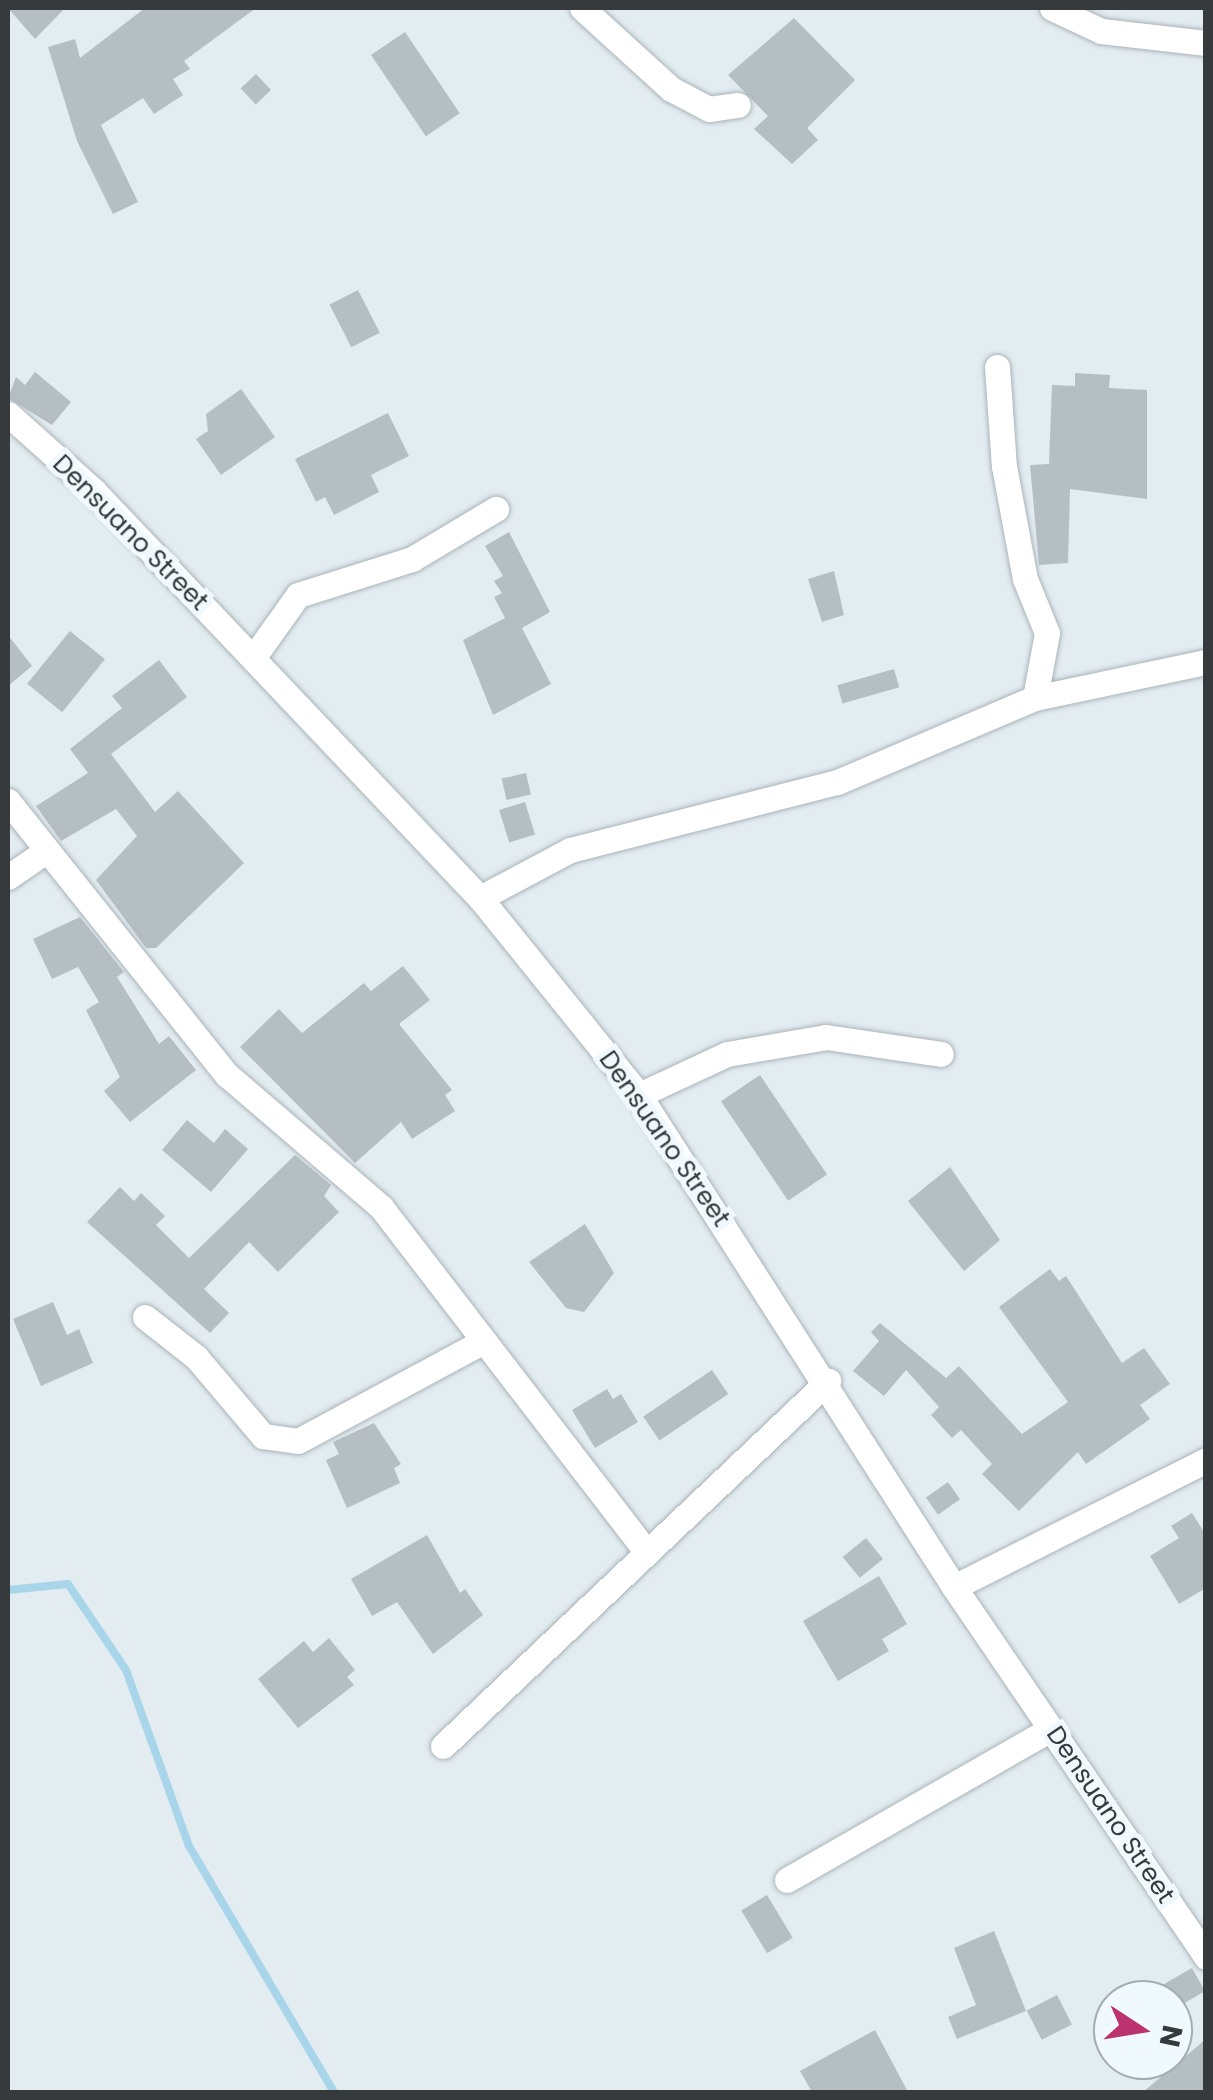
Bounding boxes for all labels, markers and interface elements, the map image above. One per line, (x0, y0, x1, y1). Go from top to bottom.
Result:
street label: Densuano Street (46, 449, 214, 617)
street label: Densuano Street (592, 1046, 736, 1232)
street label: Densuano Street (1040, 1721, 1180, 1909)
north arrow (1093, 1980, 1193, 2080)
text: N (1150, 2022, 1192, 2050)

